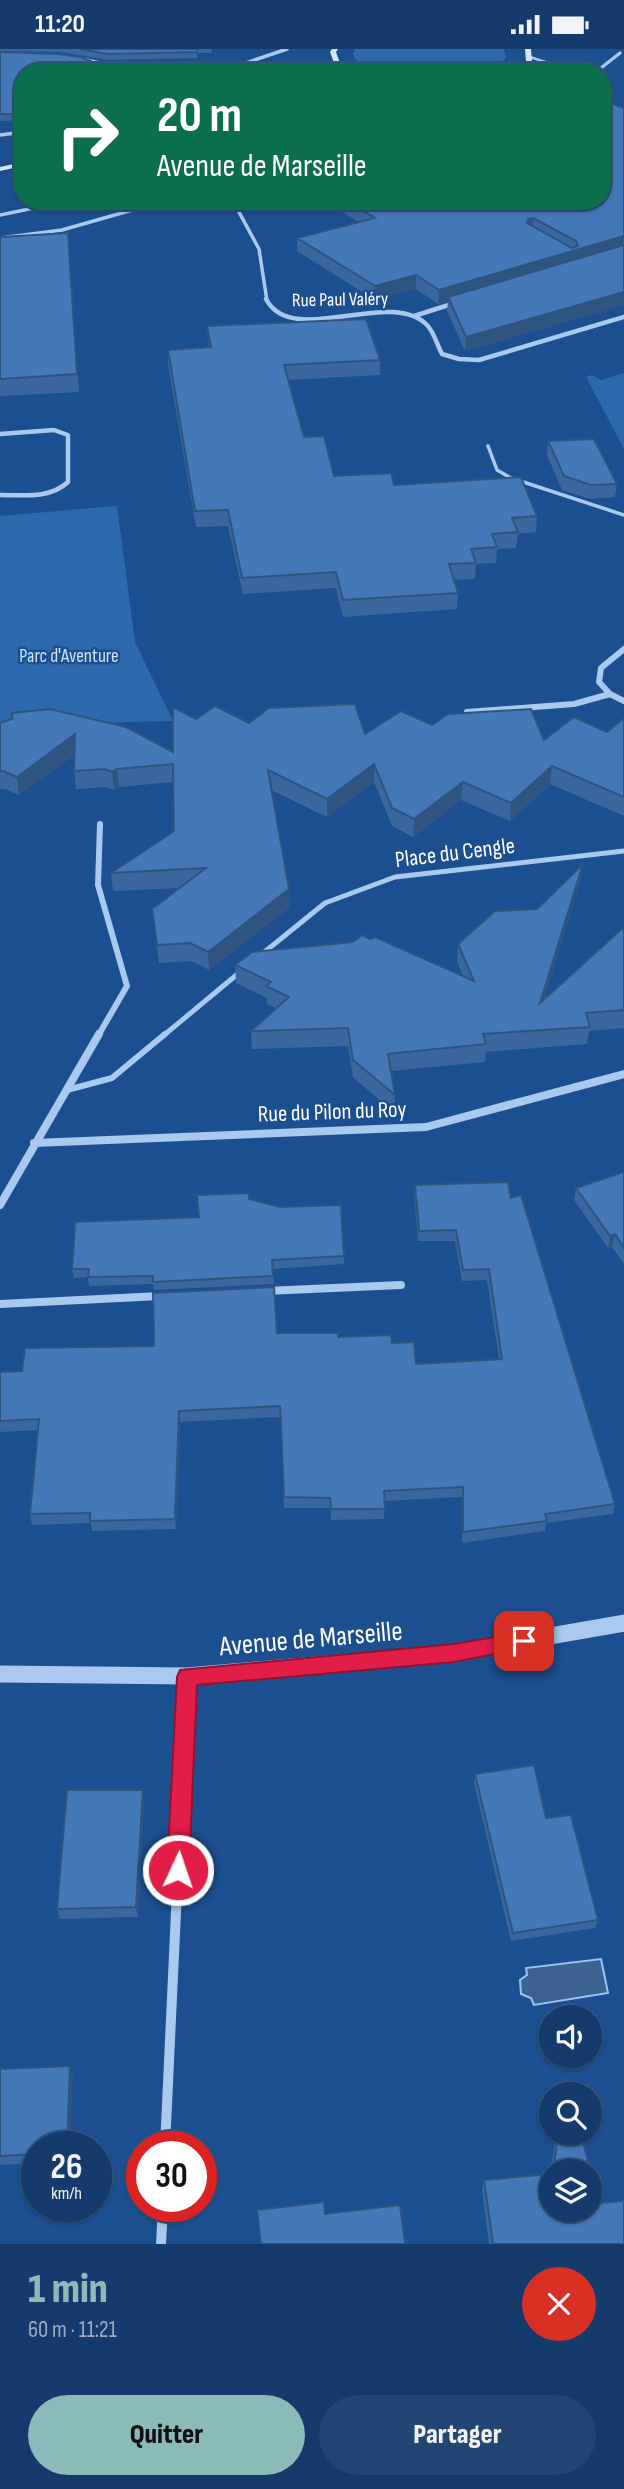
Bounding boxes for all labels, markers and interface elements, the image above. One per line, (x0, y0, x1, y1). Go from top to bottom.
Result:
text: 11:20 (35, 9, 85, 40)
text: 20 m (157, 87, 242, 146)
icon: right (42, 91, 133, 182)
text: Avenue de Marseille (157, 147, 367, 186)
street label: Rue Paul Valéry (292, 288, 389, 312)
park label: Parc d'Aventure (19, 645, 119, 668)
street label: Place du Cengle (394, 832, 516, 874)
street label: Rue du Pilon du Roy (257, 1095, 407, 1129)
pin (494, 1611, 554, 1671)
street label: Avenue de Marseille (217, 1615, 404, 1664)
icon: arrive (505, 1622, 543, 1660)
position arrow (141, 1833, 215, 1907)
map controls (539, 2005, 602, 2222)
button: sound (539, 2005, 602, 2068)
button: search (539, 2082, 602, 2145)
speed limit sign: 30 (126, 2131, 217, 2222)
text: 26 (51, 2146, 82, 2189)
button: layers (539, 2159, 602, 2222)
text: km/h (51, 2183, 82, 2204)
text: 1 min (28, 2264, 108, 2315)
button: close (522, 2267, 596, 2341)
text: 60 m · 11:21 (28, 2316, 117, 2344)
button: Quitter (28, 2395, 305, 2475)
button: Partager (319, 2395, 596, 2475)

